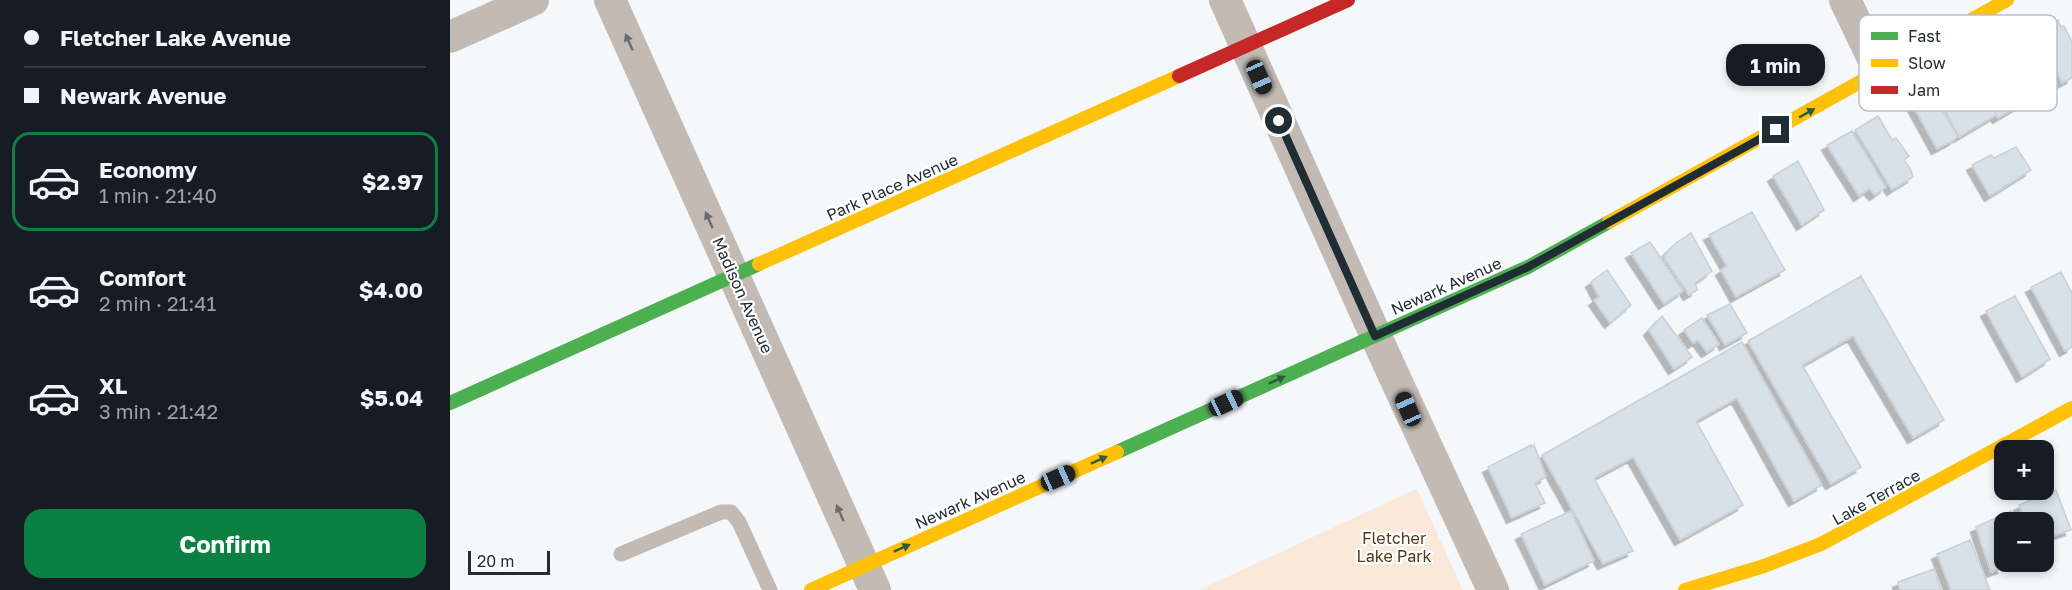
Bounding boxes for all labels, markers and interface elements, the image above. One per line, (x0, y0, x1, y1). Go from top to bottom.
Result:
legend (1859, 15, 2057, 111)
text: Fletcher Lake Avenue (60, 24, 291, 51)
text: Fast (1908, 26, 1941, 46)
one-way arrow (624, 32, 634, 50)
callout: 1 min (1726, 43, 1826, 85)
text: 1 min (1750, 53, 1801, 77)
text: Slow (1908, 53, 1946, 73)
car (1243, 57, 1275, 97)
text: Jam (1908, 80, 1940, 100)
text: Newark Avenue (60, 82, 226, 109)
route start (1265, 107, 1292, 134)
one-way arrow (1799, 107, 1815, 118)
route end (1762, 116, 1789, 143)
street label: Park Place Avenue (823, 149, 961, 225)
icon: car (27, 155, 81, 209)
text: Economy (99, 156, 197, 183)
text: $2.97 (362, 168, 423, 195)
text: 1 min · 21:40 (99, 183, 217, 207)
one-way arrow (704, 210, 714, 228)
street label: Madison Avenue (708, 234, 778, 356)
street label: Newark Avenue (1388, 253, 1504, 319)
icon: car (27, 263, 81, 317)
text: Comfort (99, 264, 186, 291)
text: $4.00 (359, 276, 423, 303)
text: 2 min · 21:41 (99, 291, 216, 315)
icon: car (27, 371, 81, 425)
text: XL (99, 372, 127, 399)
one-way arrow (1269, 375, 1286, 384)
text: $5.04 (360, 384, 423, 411)
car (1206, 387, 1246, 419)
car (1392, 389, 1424, 429)
text: 3 min · 21:42 (99, 399, 218, 423)
map controls (1994, 440, 2054, 572)
button: + (1994, 440, 2054, 500)
one-way arrow (1091, 455, 1109, 465)
car (1038, 462, 1078, 494)
street label: Lake Terrace (1829, 465, 1923, 529)
street label: Newark Avenue (912, 467, 1028, 533)
one-way arrow (836, 504, 845, 521)
button: Confirm (24, 509, 426, 578)
button: − (1994, 512, 2054, 572)
park label: Fletcher Lake Park (1357, 528, 1431, 566)
one-way arrow (894, 544, 911, 553)
scale bar (468, 548, 550, 576)
text: 20 m (477, 551, 514, 571)

